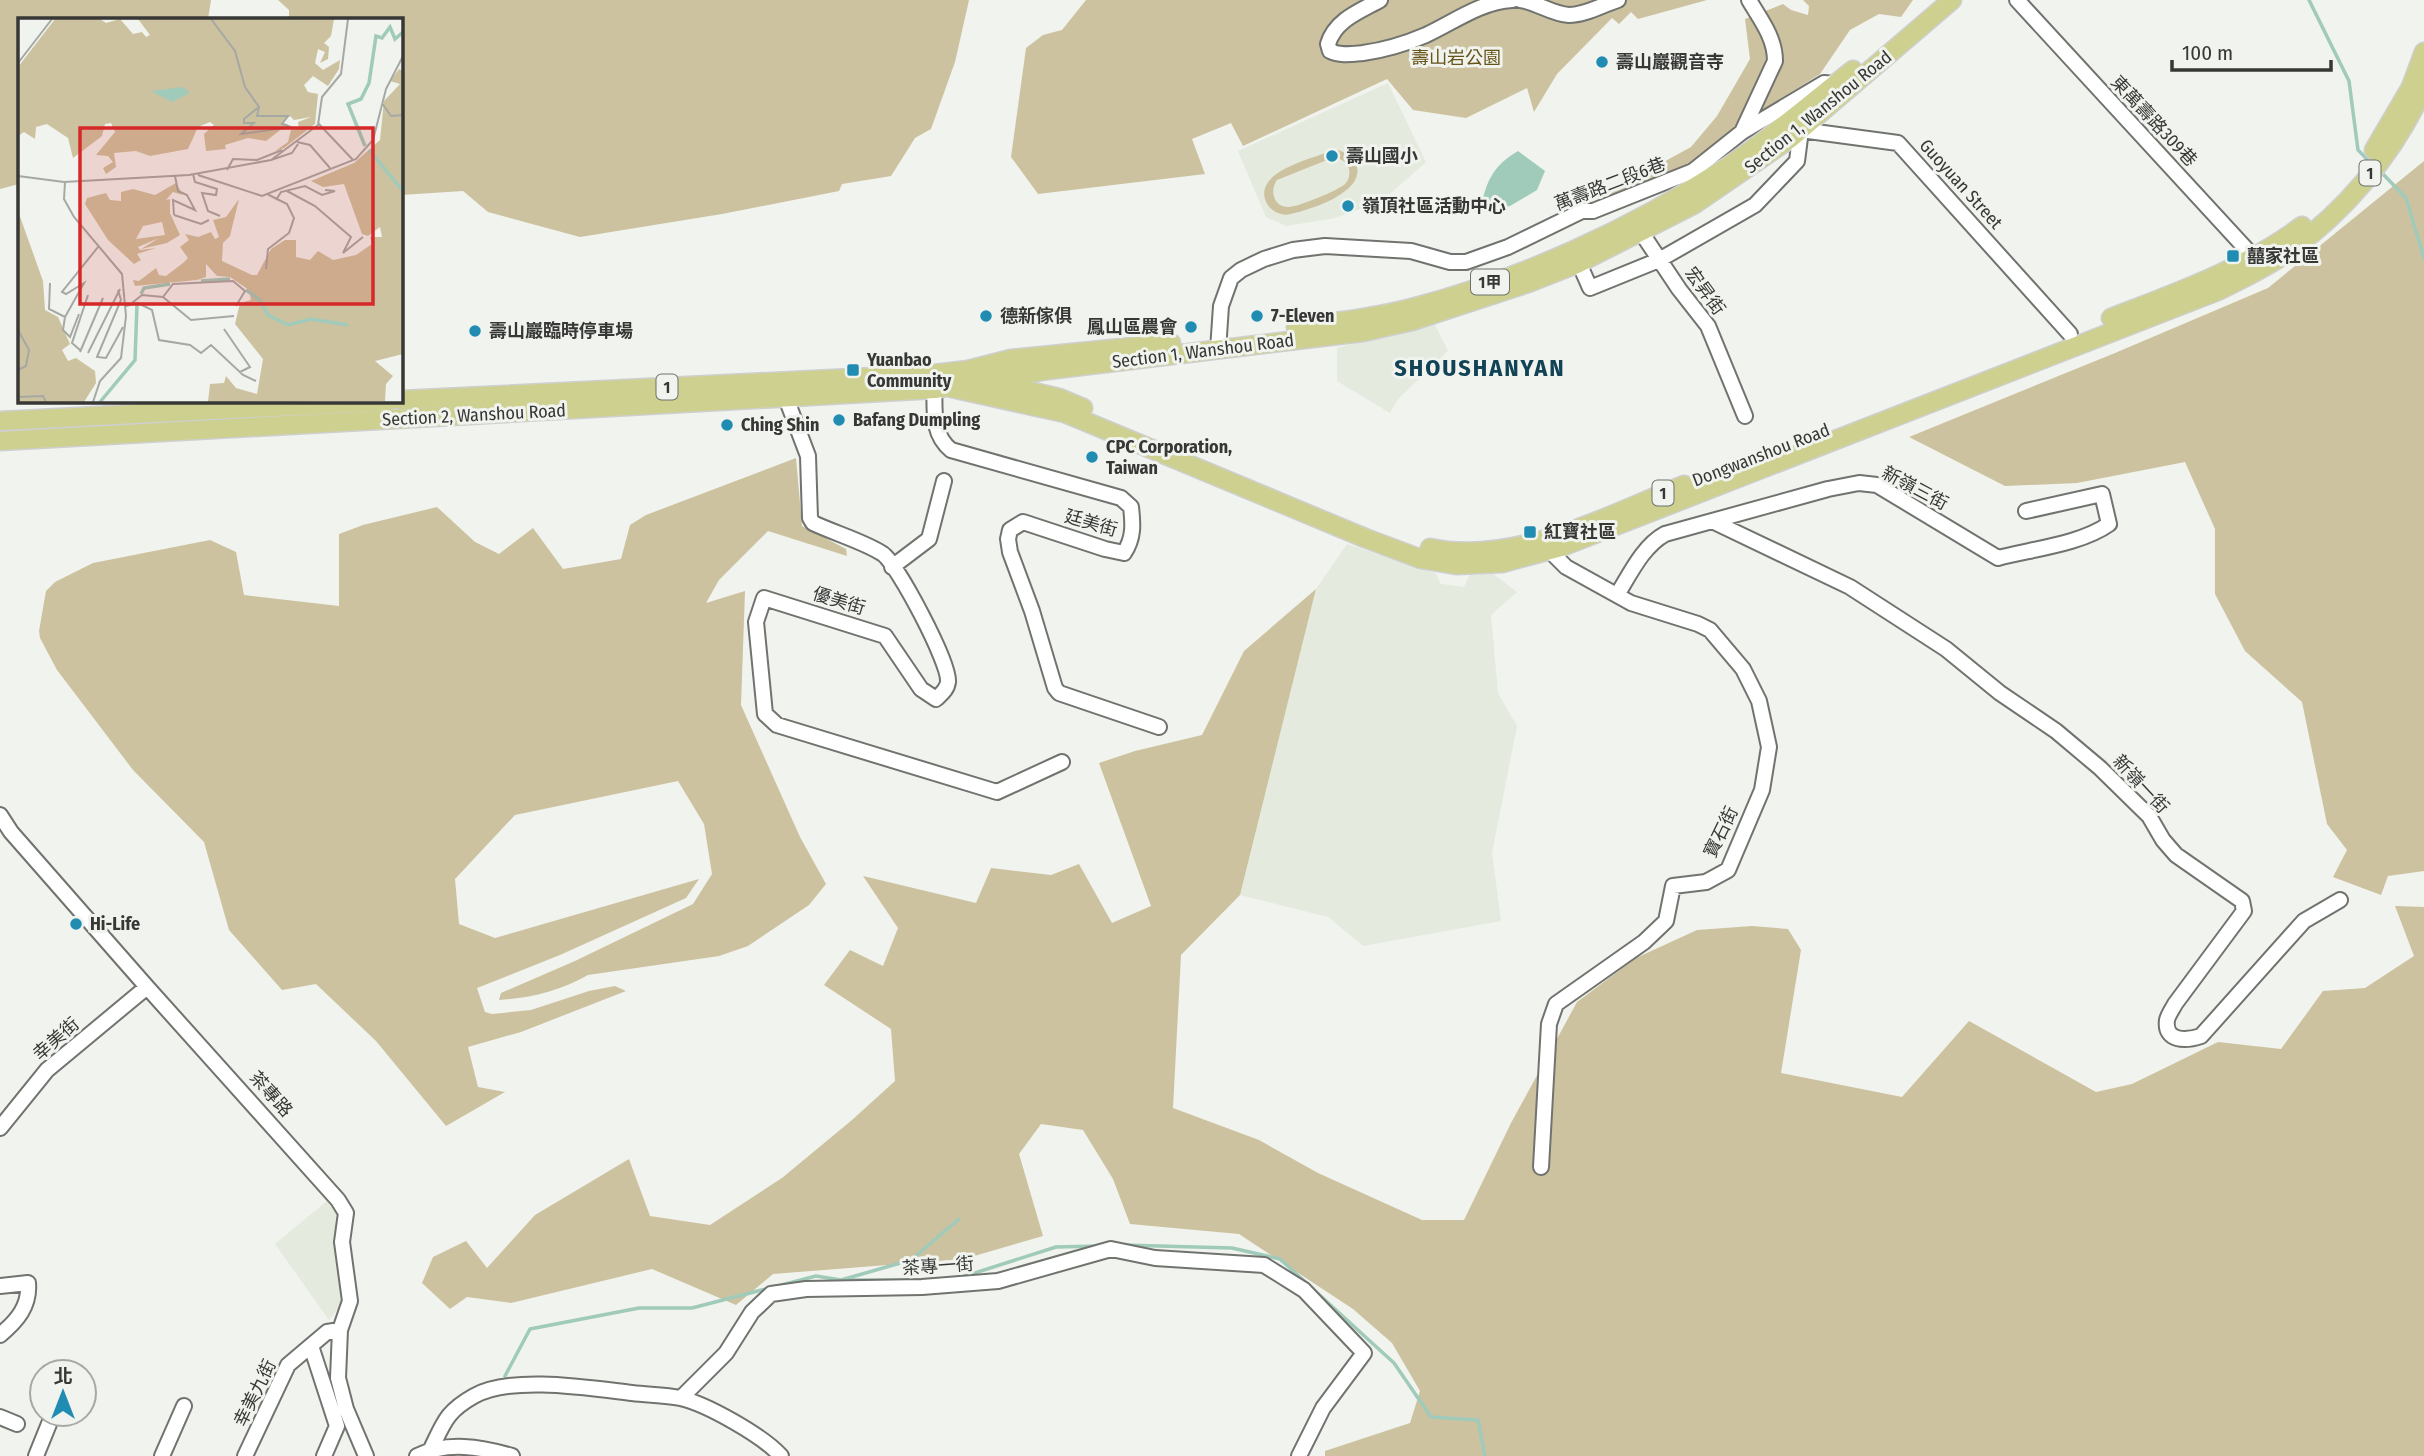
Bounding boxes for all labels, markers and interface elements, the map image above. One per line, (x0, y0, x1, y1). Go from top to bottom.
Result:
inset map (18, 18, 402, 402)
scale bar (2172, 28, 2331, 72)
text: 100 m (2182, 40, 2233, 66)
street label: Section 1, Wanshou Road (1740, 46, 1896, 178)
park label: 壽山岩公園 (1411, 47, 1501, 69)
place label: 壽山巖觀音寺 (1616, 51, 1724, 73)
marker: 壽山巖觀音寺 (1594, 54, 1610, 70)
street label: 東萬壽路309巷 (2106, 71, 2202, 171)
street label: Guoyuan Street (1915, 135, 2007, 234)
place label: 壽山國小 (1346, 145, 1418, 167)
marker: 壽山國小 (1324, 148, 1340, 164)
street label: 萬壽路二段6巷 (1551, 153, 1669, 215)
road number: 1 (2360, 160, 2380, 186)
place label: 嶺頂社區活動中心 (1362, 195, 1506, 217)
marker: 嶺頂社區活動中心 (1340, 198, 1356, 214)
place label: 囍家社區 (2247, 245, 2319, 267)
marker: 囍家社區 (2225, 248, 2241, 264)
street label: 宏昇街 (1680, 263, 1730, 319)
road number: 1甲 (1471, 270, 1509, 294)
place label: 德新傢俱 (1000, 305, 1072, 327)
place label: 7-Eleven (1271, 305, 1334, 327)
marker: 德新傢俱 (978, 308, 994, 324)
marker: 7-Eleven (1249, 308, 1265, 324)
place label: 鳳山區農會 (1087, 316, 1178, 338)
marker: 鳳山區農會 (1183, 319, 1199, 335)
place label: 壽山巖臨時停車場 (489, 320, 633, 342)
marker: 壽山巖臨時停車場 (467, 323, 483, 339)
street label: Section 1, Wanshou Road (1111, 329, 1295, 373)
place label: Yuanbao Community (866, 349, 952, 392)
district label: SHOUSHANYAN (1394, 354, 1566, 382)
marker: Yuanbao Community (845, 362, 861, 378)
road number: 1 (656, 374, 678, 400)
street label: Section 2, Wanshou Road (382, 399, 566, 431)
place label: Bafang Dumpling (853, 409, 980, 431)
marker: Bafang Dumpling (831, 412, 847, 428)
place label: Ching Shin (741, 414, 819, 436)
marker: Ching Shin (719, 417, 735, 433)
street label: Dongwanshou Road (1689, 419, 1833, 491)
place label: CPC Corporation, Taiwan (1106, 436, 1232, 479)
marker: CPC Corporation, Taiwan (1084, 449, 1100, 465)
street label: 新嶺三街 (1878, 461, 1952, 515)
road number: 1 (1652, 480, 1674, 506)
street label: 廷美街 (1062, 505, 1120, 541)
place label: 紅寶社區 (1544, 521, 1616, 543)
marker: 紅寶社區 (1522, 524, 1538, 540)
street label: 優美街 (810, 583, 868, 619)
street label: 新嶺一街 (2108, 750, 2174, 818)
street label: 寶石街 (1699, 803, 1743, 861)
place label: Hi-Life (90, 913, 140, 935)
marker: Hi-Life (68, 916, 84, 932)
street label: 幸美街 (28, 1013, 84, 1065)
street label: 茶專路 (245, 1067, 297, 1121)
street label: 茶專一街 (901, 1253, 975, 1279)
street label: 幸美九街 (229, 1356, 281, 1430)
north arrow (28, 1358, 98, 1428)
text: 北 (53, 1365, 73, 1388)

